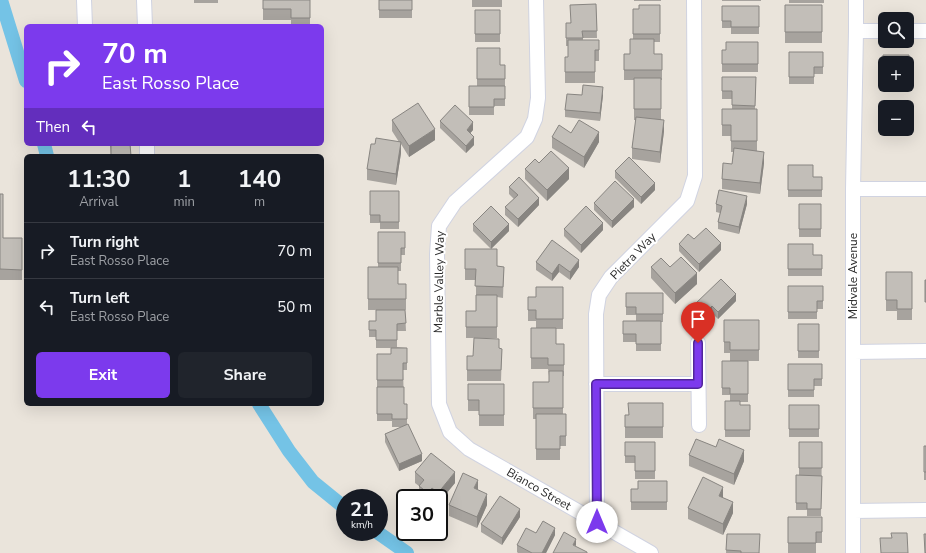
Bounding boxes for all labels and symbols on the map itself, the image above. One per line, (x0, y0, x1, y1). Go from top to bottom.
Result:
street label: Pietra Way (607, 228, 660, 283)
street label: Marble Valley Way (430, 230, 448, 333)
street label: Midvale Avenue (845, 233, 861, 319)
pin (681, 302, 715, 343)
street label: Bianco Street (504, 464, 575, 514)
speed limit sign: 30 (396, 489, 448, 541)
position arrow (576, 501, 618, 543)

